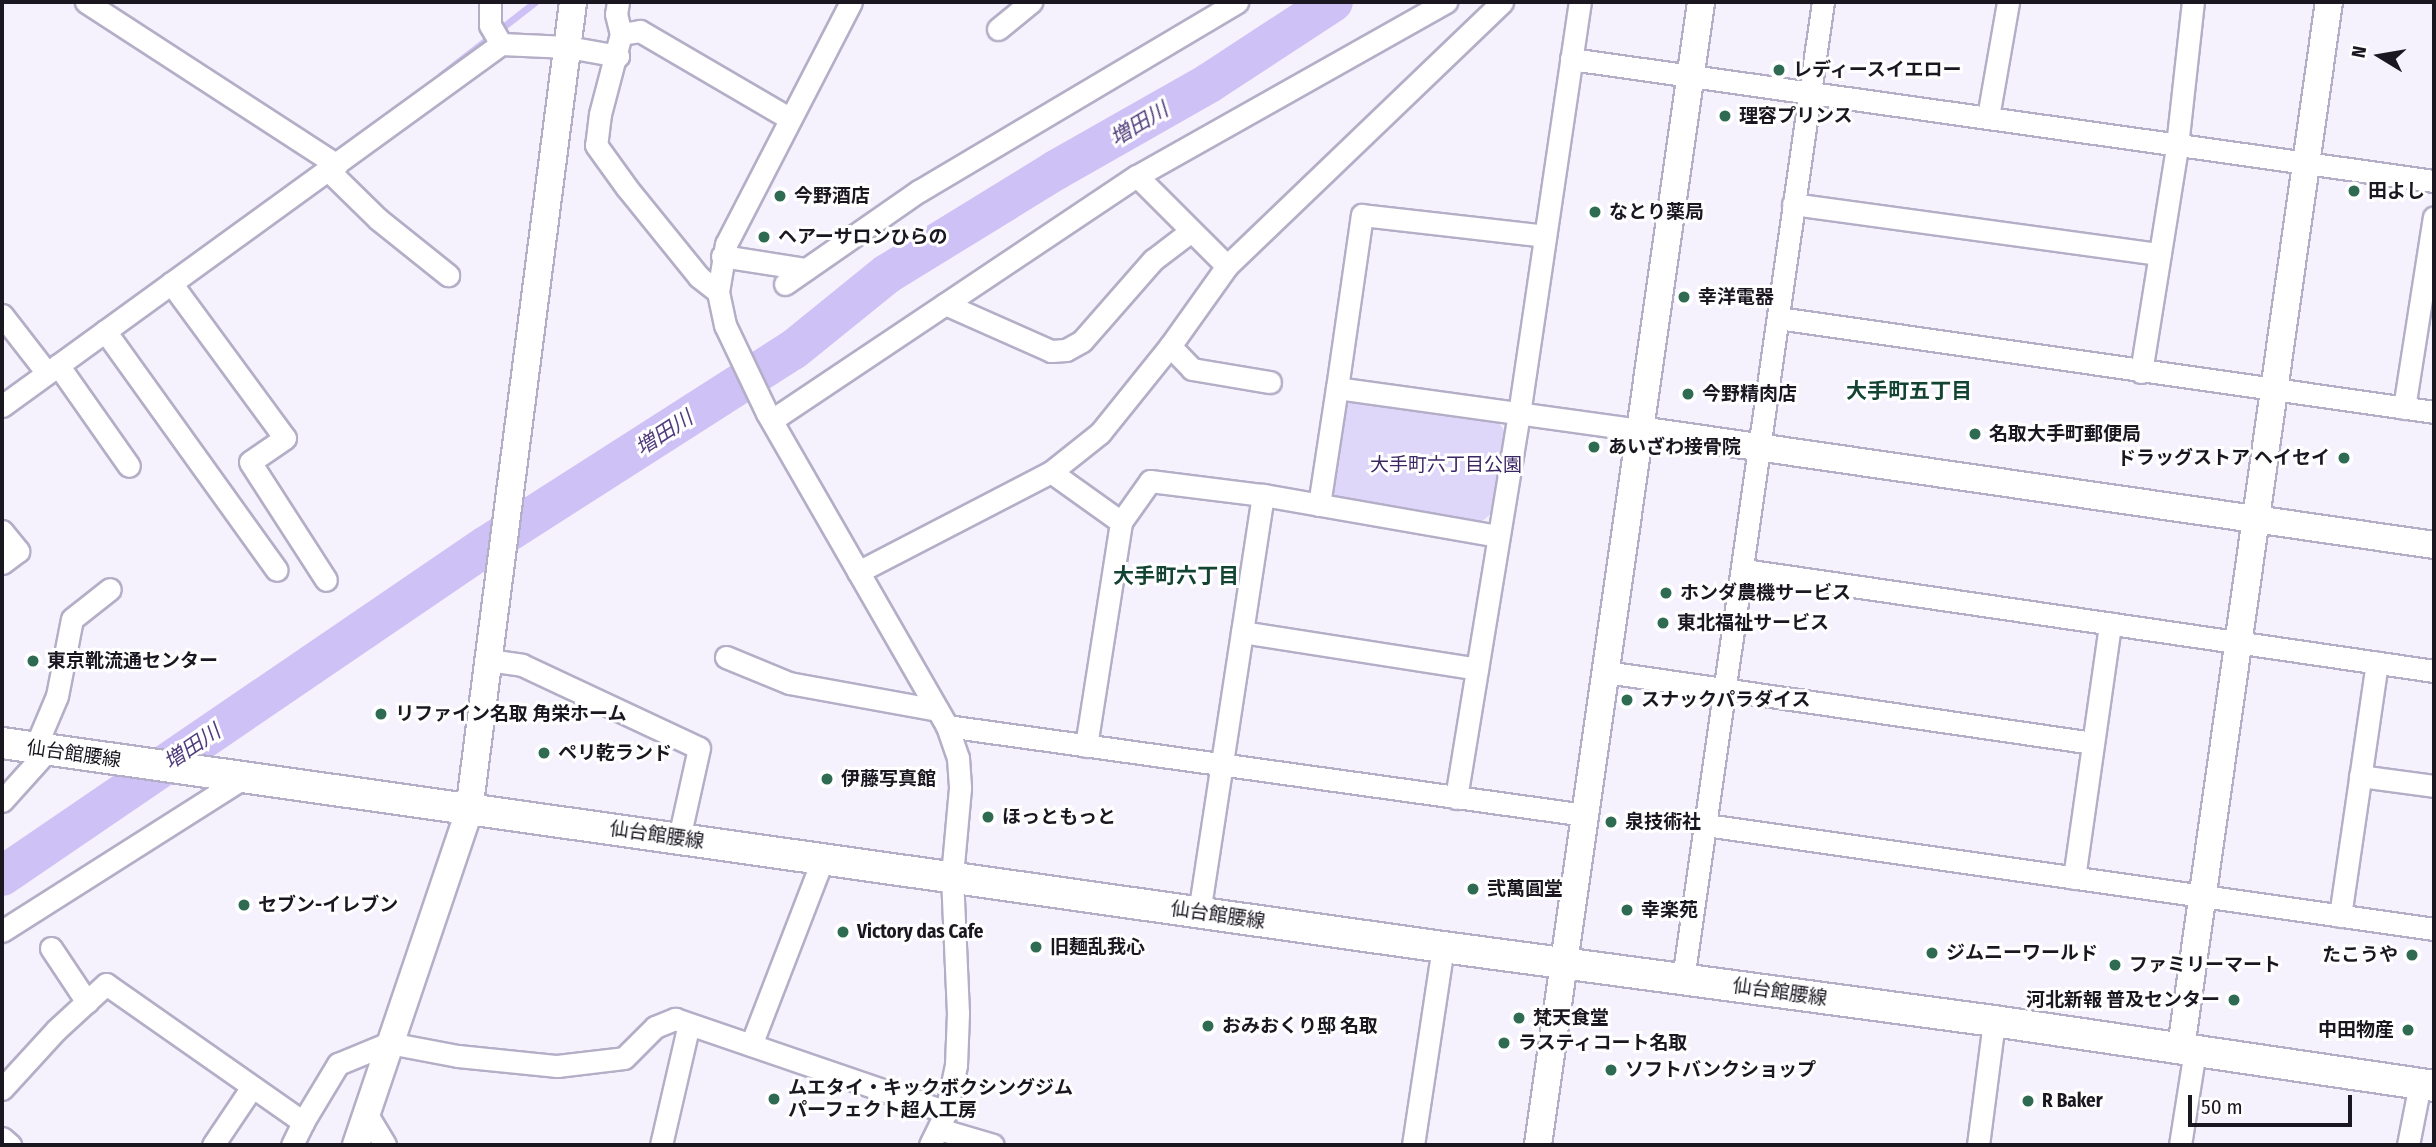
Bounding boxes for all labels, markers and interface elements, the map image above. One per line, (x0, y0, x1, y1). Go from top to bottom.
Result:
north arrow (2345, 21, 2415, 91)
text: N (2347, 44, 2371, 60)
place label: レディースイエロー (1793, 59, 1964, 81)
marker: レディースイエロー (1771, 62, 1787, 78)
water label: 増田川 (1106, 97, 1172, 151)
place label: 理容プリンス (1739, 105, 1853, 127)
marker: 理容プリンス (1717, 108, 1733, 124)
place label: 田よし (2368, 180, 2425, 202)
marker: 田よし (2346, 183, 2362, 199)
place label: 今野酒店 (794, 185, 870, 207)
marker: 今野酒店 (772, 188, 788, 204)
place label: なとり薬局 (1609, 201, 1704, 223)
marker: なとり薬局 (1587, 204, 1603, 220)
place label: ヘアーサロンひらの (778, 226, 948, 248)
marker: ヘアーサロンひらの (756, 229, 772, 245)
place label: 幸洋電器 (1698, 286, 1774, 308)
marker: 幸洋電器 (1676, 289, 1692, 305)
district label: 大手町五丁目 (1846, 378, 1972, 404)
place label: 今野精肉店 (1702, 383, 1797, 405)
marker: 今野精肉店 (1680, 386, 1696, 402)
water label: 増田川 (631, 405, 697, 461)
place label: 名取大手町郵便局 (1989, 423, 2141, 445)
marker: 名取大手町郵便局 (1967, 426, 1983, 442)
place label: あいざわ接骨院 (1608, 436, 1741, 458)
marker: あいざわ接骨院 (1586, 439, 1602, 455)
place label: ドラッグストア ヘイセイ (2117, 447, 2330, 469)
marker: ドラッグストア ヘイセイ (2336, 450, 2352, 466)
park label: 大手町六丁目公園 (1370, 454, 1522, 476)
district label: 大手町六丁目 (1113, 563, 1239, 589)
place label: ホンダ農機サービス (1680, 582, 1851, 604)
marker: ホンダ農機サービス (1658, 585, 1674, 601)
place label: 東北福祉サービス (1677, 612, 1829, 634)
marker: 東北福祉サービス (1655, 615, 1671, 631)
place label: 東京靴流通センター (47, 650, 218, 672)
marker: 東京靴流通センター (25, 653, 41, 669)
place label: スナックパラダイス (1641, 689, 1812, 711)
marker: スナックパラダイス (1619, 692, 1635, 708)
place label: リファイン名取 角栄ホーム (395, 703, 627, 725)
marker: リファイン名取 角栄ホーム (373, 706, 389, 722)
water label: 増田川 (159, 719, 225, 775)
street label: 仙台館腰線 (25, 736, 123, 772)
place label: ペリ乾ランド (558, 742, 672, 764)
marker: ペリ乾ランド (536, 745, 552, 761)
place label: 伊藤写真館 (841, 768, 936, 790)
marker: 伊藤写真館 (819, 771, 835, 787)
place label: ほっともっと (1002, 806, 1116, 828)
marker: ほっともっと (980, 809, 996, 825)
place label: 泉技術社 (1625, 811, 1701, 833)
marker: 泉技術社 (1603, 814, 1619, 830)
street label: 仙台館腰線 (608, 817, 706, 853)
place label: 弐萬圓堂 (1487, 878, 1563, 900)
marker: 弐萬圓堂 (1465, 881, 1481, 897)
place label: セブン-イレブン (258, 894, 398, 916)
marker: セブン-イレブン (236, 897, 252, 913)
street label: 仙台館腰線 (1169, 897, 1267, 933)
place label: 幸楽苑 (1641, 899, 1698, 921)
marker: 幸楽苑 (1619, 902, 1635, 918)
place label: Victory das Cafe (857, 921, 984, 943)
marker: Victory das Cafe (835, 924, 851, 940)
place label: 旧麺乱我心 (1050, 936, 1145, 958)
marker: 旧麺乱我心 (1028, 939, 1044, 955)
place label: ジムニーワールド (1946, 942, 2098, 964)
place label: たこうや (2322, 944, 2398, 966)
marker: ジムニーワールド (1924, 945, 1940, 961)
marker: たこうや (2404, 947, 2420, 963)
place label: ファミリーマート (2129, 954, 2281, 976)
marker: ファミリーマート (2107, 957, 2123, 973)
street label: 仙台館腰線 (1731, 974, 1829, 1010)
place label: 河北新報 普及センター (2026, 989, 2220, 1011)
marker: 河北新報 普及センター (2226, 992, 2242, 1008)
place label: 梵天食堂 (1533, 1007, 1609, 1029)
marker: 梵天食堂 (1511, 1010, 1527, 1026)
place label: おみおくり邸 名取 (1222, 1015, 1378, 1037)
marker: おみおくり邸 名取 (1200, 1018, 1216, 1034)
place label: 中田物産 (2318, 1019, 2394, 1041)
marker: 中田物産 (2400, 1022, 2416, 1038)
place label: ラスティコート名取 (1518, 1032, 1689, 1054)
marker: ラスティコート名取 (1496, 1035, 1512, 1051)
place label: ソフトバンクショップ (1625, 1059, 1815, 1081)
marker: ソフトバンクショップ (1603, 1062, 1619, 1078)
place label: ムエタイ・キックボクシングジム パーフェクト超人工房 (788, 1077, 1073, 1121)
scale bar (2191, 1080, 2356, 1124)
place label: R Baker (2042, 1090, 2103, 1112)
marker: ムエタイ・キックボクシングジム パーフェクト超人工房 (766, 1091, 782, 1107)
marker: R Baker (2020, 1093, 2036, 1109)
text: 50 m (2201, 1094, 2243, 1120)

